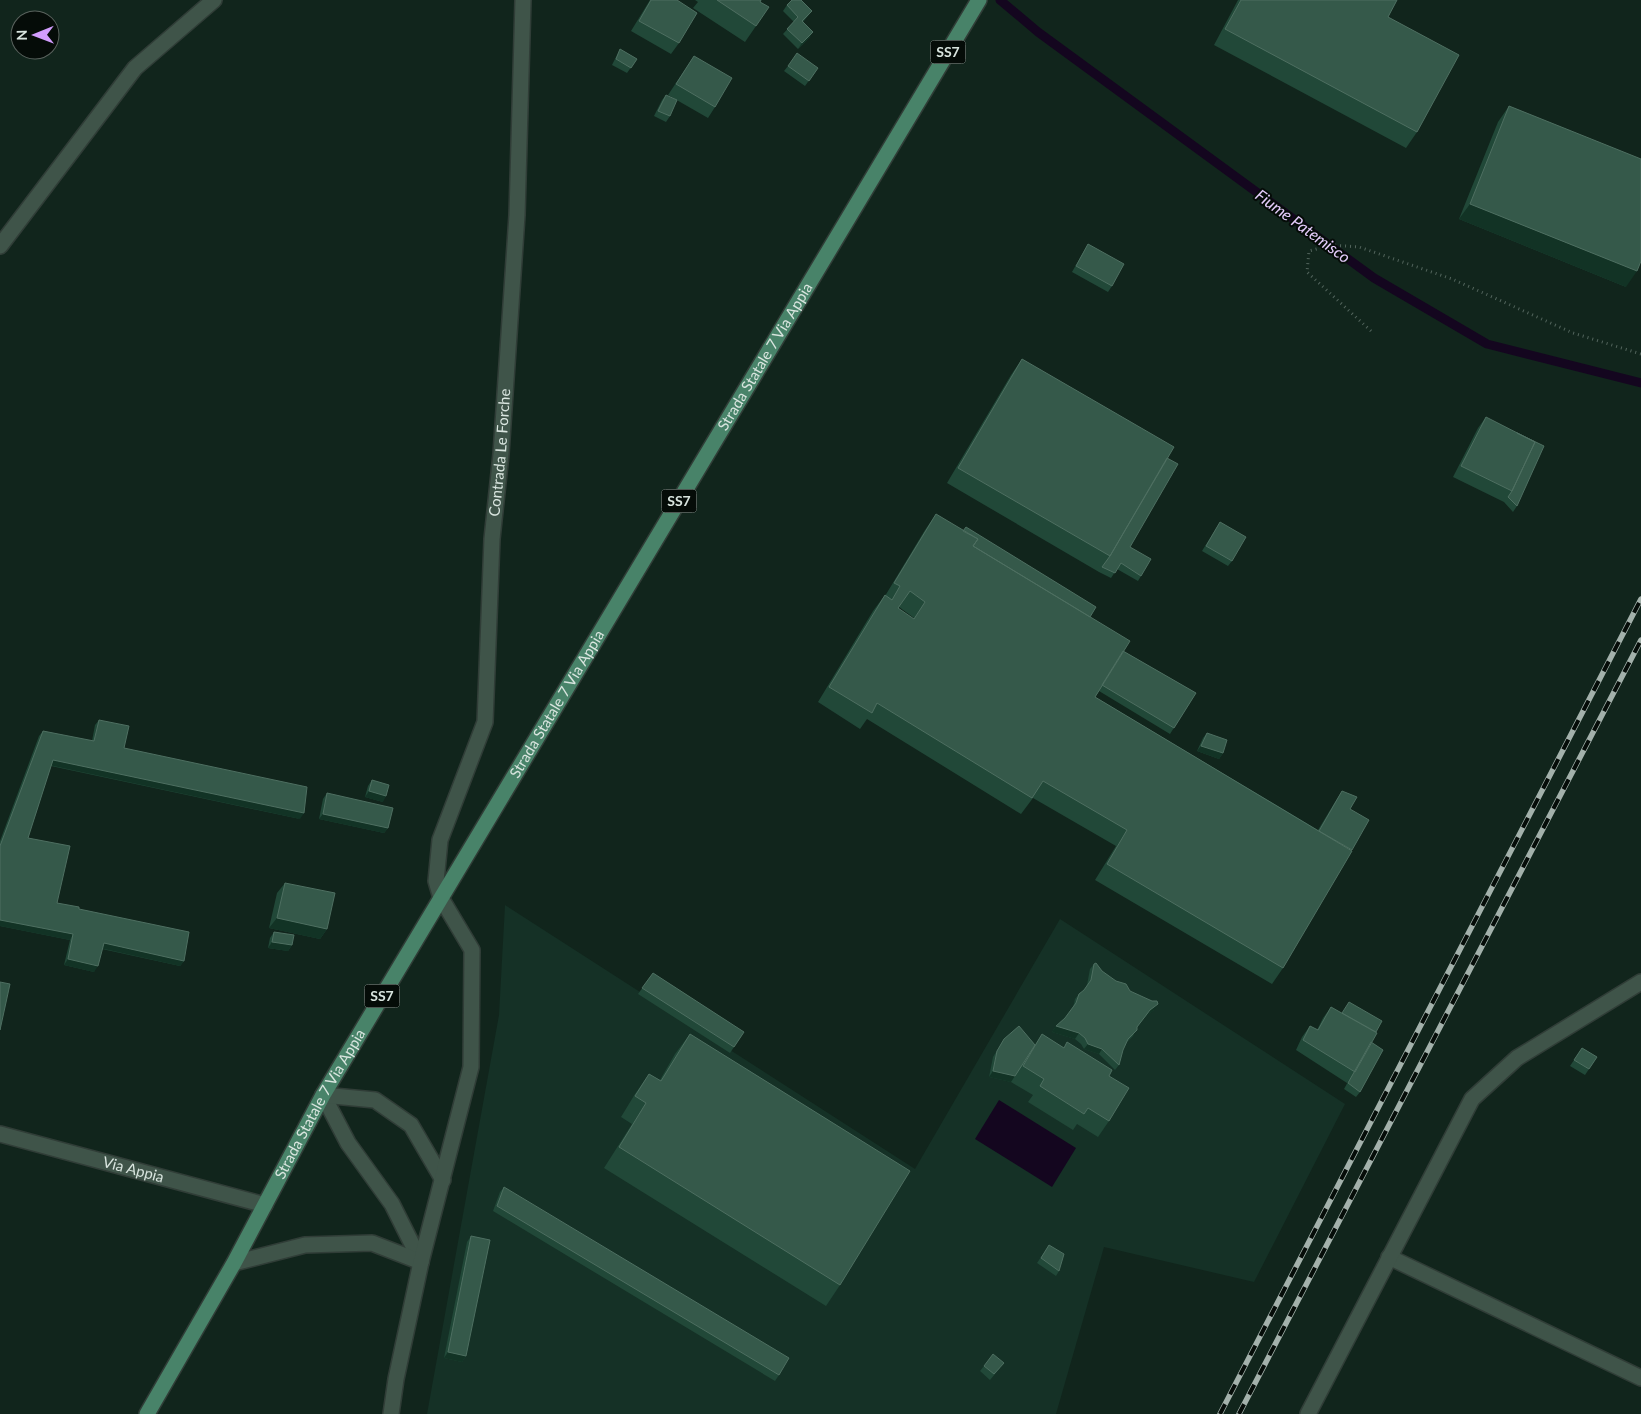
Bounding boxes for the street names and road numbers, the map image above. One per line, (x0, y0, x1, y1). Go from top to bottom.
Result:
road number: SS7 (930, 41, 966, 64)
street label: Strada Statale 7 Via Appia (713, 279, 816, 433)
street label: Contrada Le Forche (484, 388, 513, 517)
road number: SS7 (662, 490, 696, 512)
street label: Strada Statale 7 Via Appia (505, 626, 607, 781)
road number: SS7 (364, 984, 400, 1008)
street label: Strada Statale 7 Via Appia (270, 1025, 368, 1182)
street label: Via Appia (101, 1152, 166, 1186)

